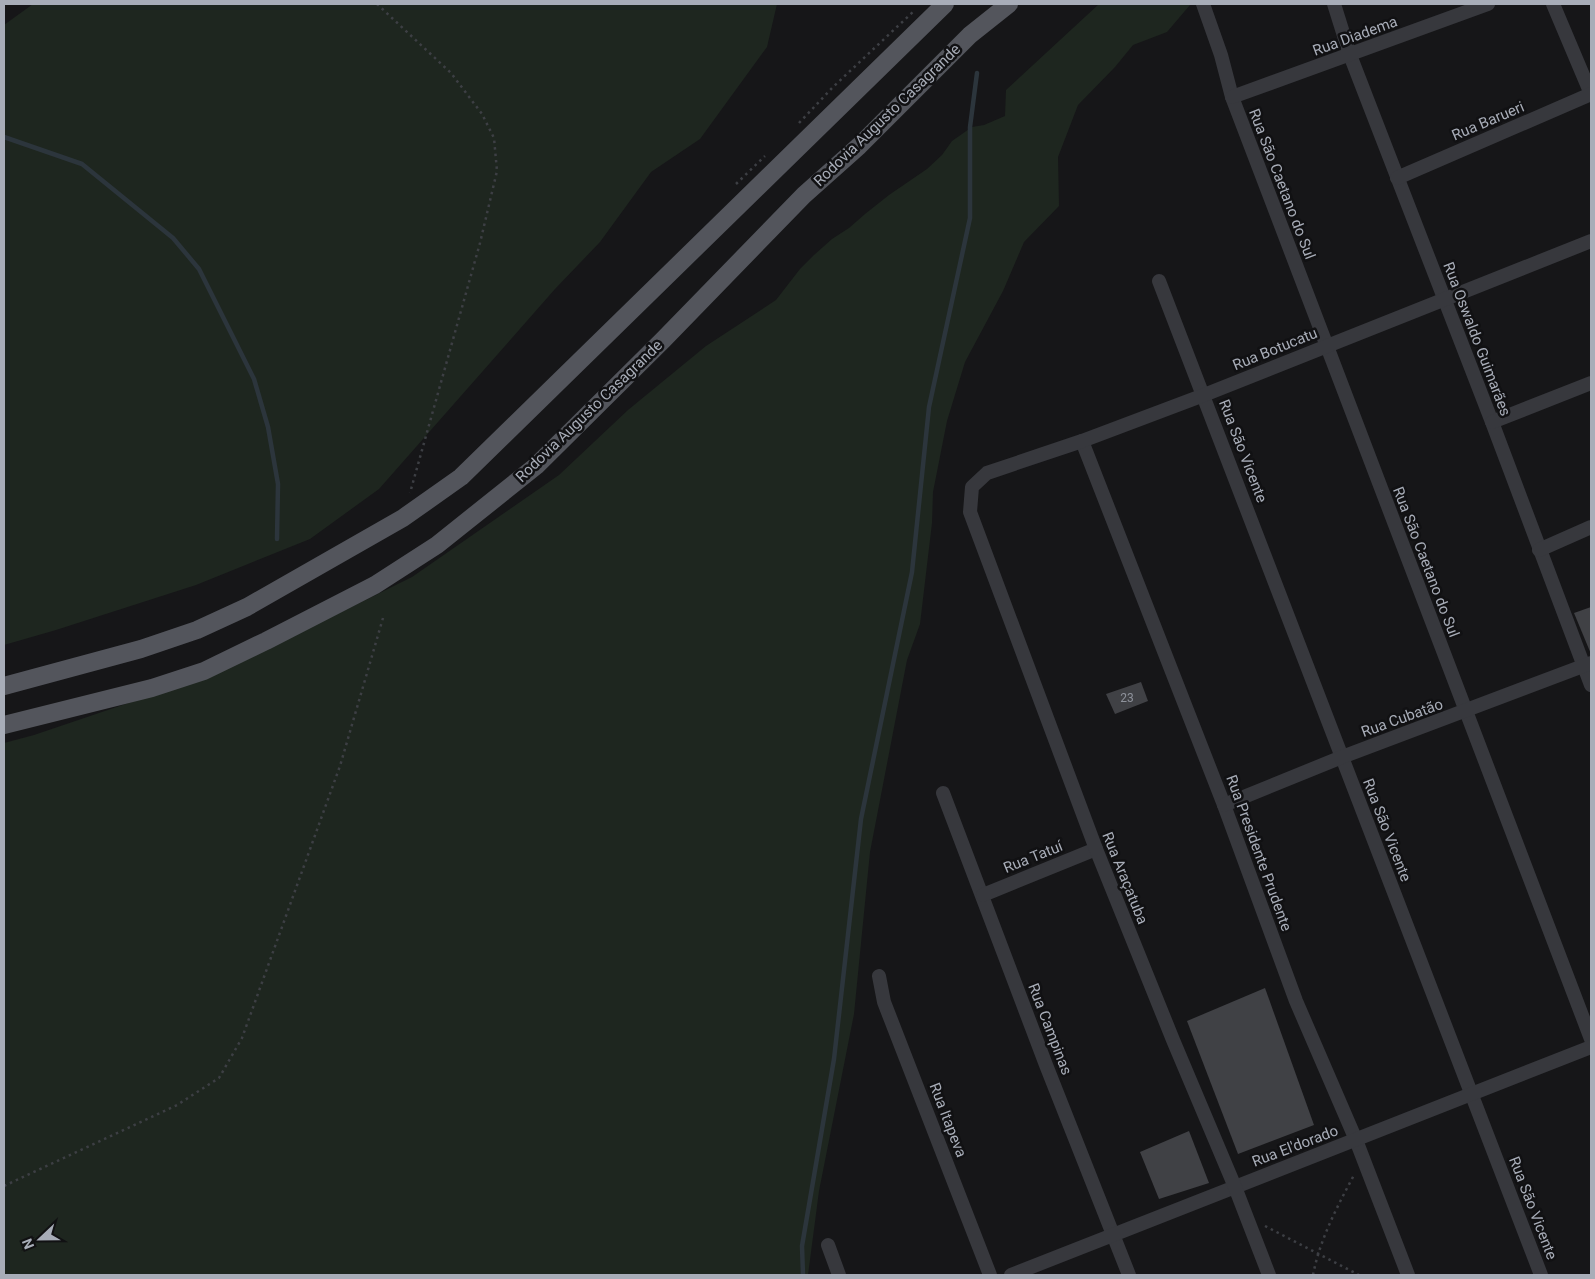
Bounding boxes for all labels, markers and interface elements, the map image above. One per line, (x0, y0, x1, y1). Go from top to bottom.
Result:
street label: Rua Diadema (1310, 12, 1400, 60)
street label: Rodovia Augusto Casagrande (810, 40, 964, 190)
street label: Rua Barueri (1449, 98, 1527, 144)
street label: Rua São Caetano do Sul (1245, 106, 1319, 262)
street label: Rua Oswaldo Guimarães (1439, 260, 1515, 418)
street label: Rua Botucatu (1230, 324, 1320, 374)
street label: Rodovia Augusto Casagrande (512, 336, 666, 486)
street label: Rua São Vicente (1215, 397, 1271, 505)
street label: Rua São Caetano do Sul (1389, 484, 1463, 640)
house number: 23 (1120, 691, 1134, 705)
street label: Rua Cubatão (1359, 695, 1445, 741)
street label: Rua Presidente Prudente (1222, 772, 1296, 934)
street label: Rua São Vicente (1359, 776, 1415, 884)
street label: Rua Araçatuba (1098, 829, 1152, 927)
street label: Rua Tatuí (1001, 837, 1066, 877)
street label: Rua Campinas (1024, 981, 1076, 1077)
street label: Rua Itapeva (926, 1080, 970, 1160)
street label: Rua El'dorado (1249, 1121, 1341, 1171)
street label: Rua São Vicente (1505, 1154, 1561, 1262)
north arrow (15, 1214, 65, 1264)
text: N (19, 1236, 37, 1251)

